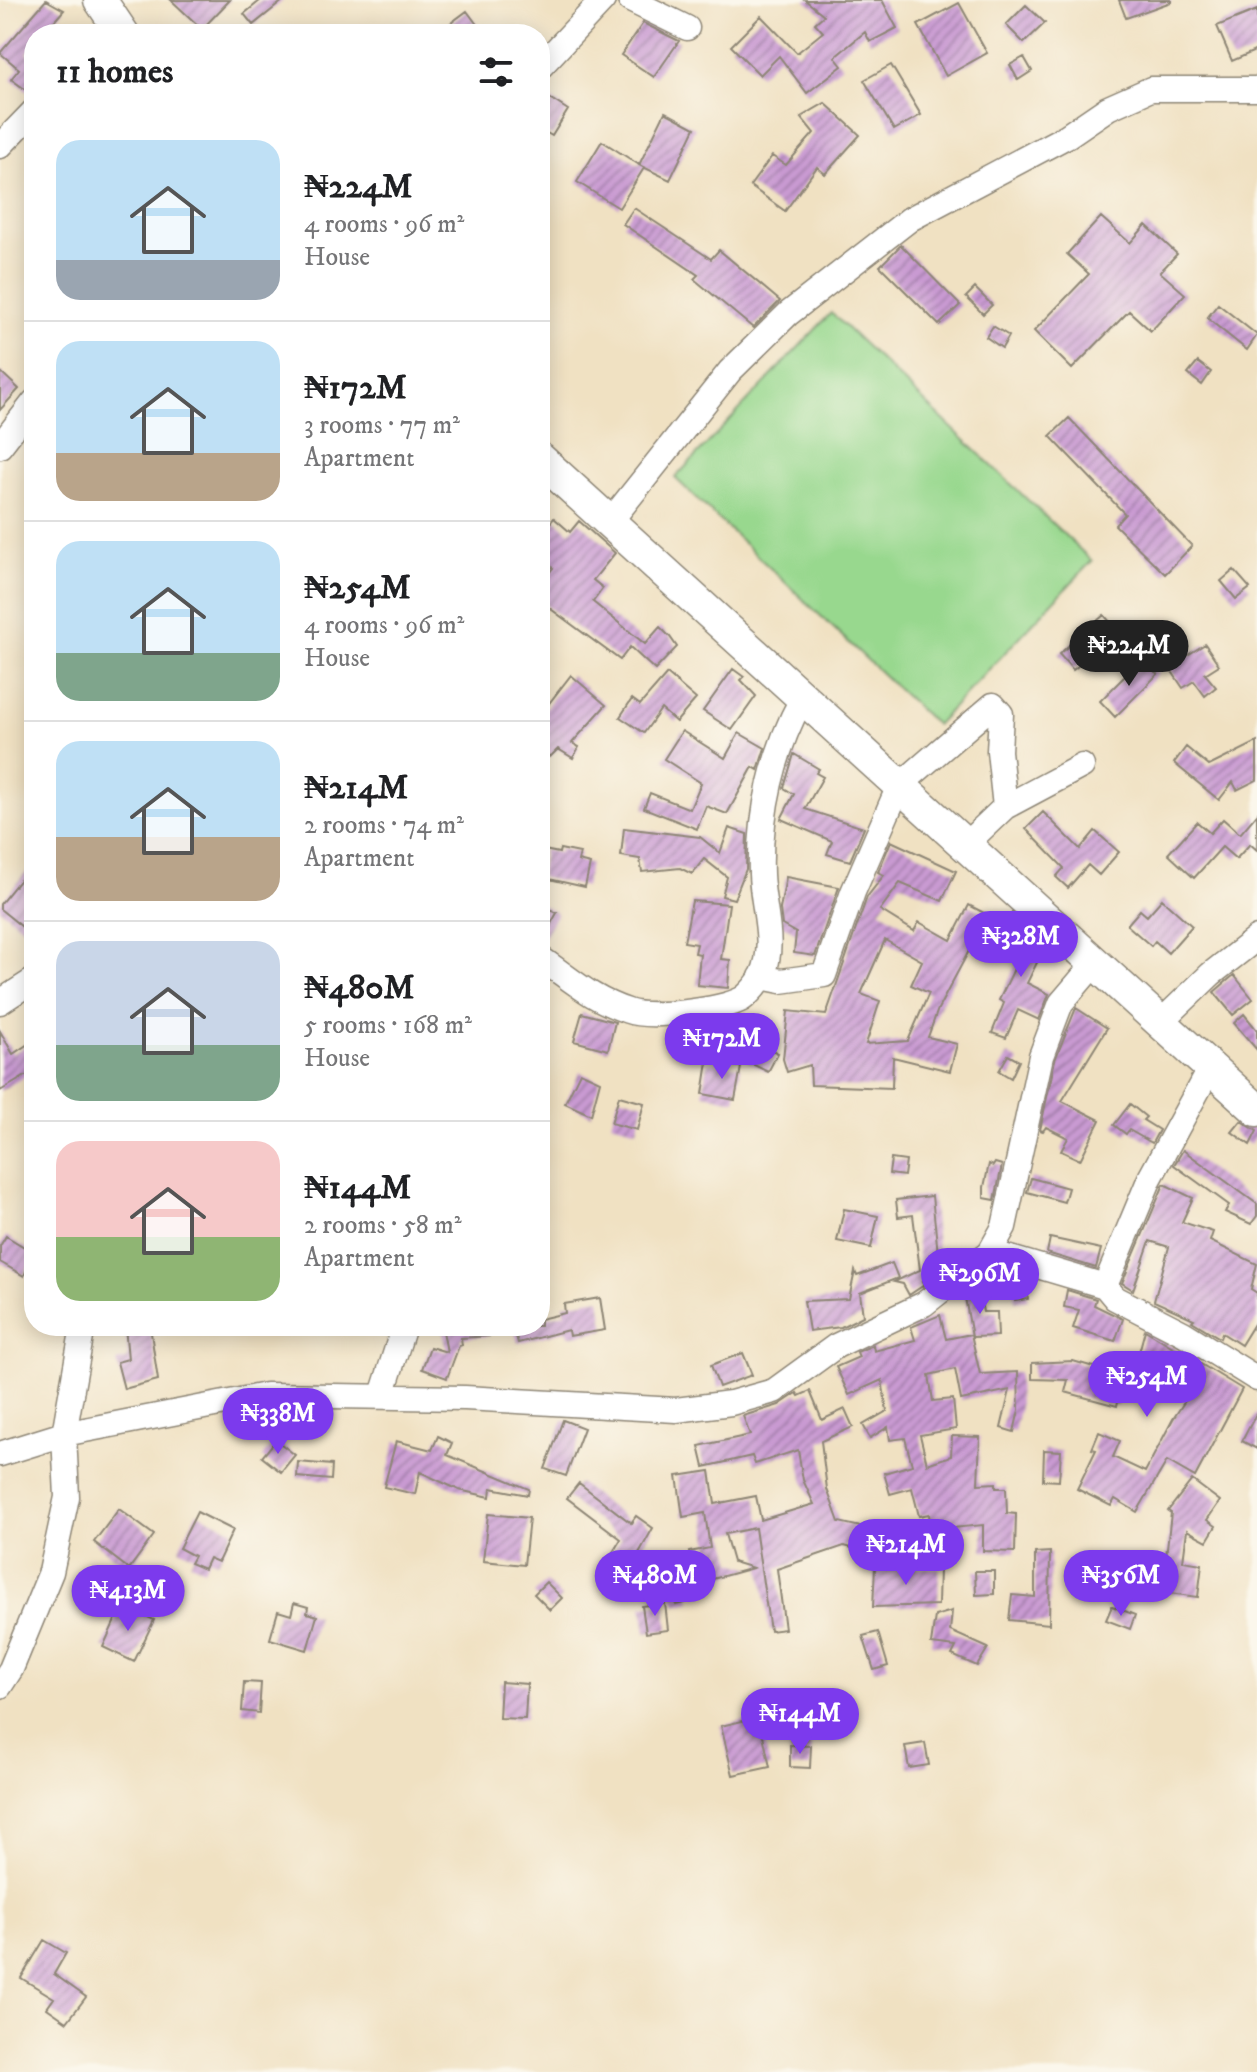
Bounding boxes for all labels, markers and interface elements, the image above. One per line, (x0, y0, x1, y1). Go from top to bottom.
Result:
icon: filters (474, 50, 518, 94)
text: 11 homes (56, 51, 173, 93)
text: ₦224M (304, 166, 413, 208)
icon: home (120, 172, 216, 268)
text: 4 rooms · 96 m² (304, 208, 464, 241)
text: House (304, 241, 370, 274)
text: ₦172M (304, 367, 407, 409)
icon: home (120, 373, 216, 469)
text: 3 rooms · 77 m² (304, 409, 460, 442)
text: Apartment (304, 442, 415, 475)
text: ₦254M (304, 567, 411, 609)
icon: home (120, 573, 216, 669)
text: 4 rooms · 96 m² (304, 609, 464, 642)
pin: ₦224M (1073, 620, 1185, 688)
text: ₦224M (1087, 629, 1171, 662)
text: House (304, 642, 370, 675)
text: ₦214M (304, 767, 408, 809)
icon: home (120, 773, 216, 869)
text: 2 rooms · 74 m² (304, 809, 464, 842)
text: Apartment (304, 842, 415, 875)
pin: ₦328M (965, 911, 1077, 979)
text: ₦328M (982, 920, 1060, 953)
text: ₦480M (304, 967, 415, 1009)
icon: home (120, 973, 216, 1069)
text: 5 rooms · 168 m² (304, 1009, 472, 1042)
pin: ₦172M (666, 1013, 778, 1081)
text: ₦172M (683, 1022, 761, 1055)
text: House (304, 1042, 370, 1075)
text: ₦144M (304, 1167, 411, 1209)
icon: home (120, 1173, 216, 1269)
text: 2 rooms · 58 m² (304, 1209, 462, 1242)
text: Apartment (304, 1242, 415, 1275)
pin: ₦296M (924, 1248, 1036, 1316)
text: ₦296M (939, 1257, 1021, 1290)
pin: ₦254M (1091, 1351, 1203, 1419)
text: ₦254M (1106, 1360, 1188, 1393)
pin: ₦338M (222, 1388, 334, 1456)
text: ₦338M (241, 1397, 315, 1430)
pin: ₦214M (850, 1519, 962, 1587)
text: ₦214M (866, 1528, 946, 1561)
pin: ₦480M (599, 1550, 711, 1618)
pin: ₦356M (1065, 1550, 1177, 1618)
text: ₦480M (613, 1559, 697, 1592)
text: ₦356M (1082, 1559, 1160, 1592)
pin: ₦413M (72, 1565, 184, 1633)
text: ₦413M (90, 1574, 166, 1607)
pin: ₦144M (744, 1688, 856, 1756)
text: ₦144M (759, 1697, 841, 1730)

